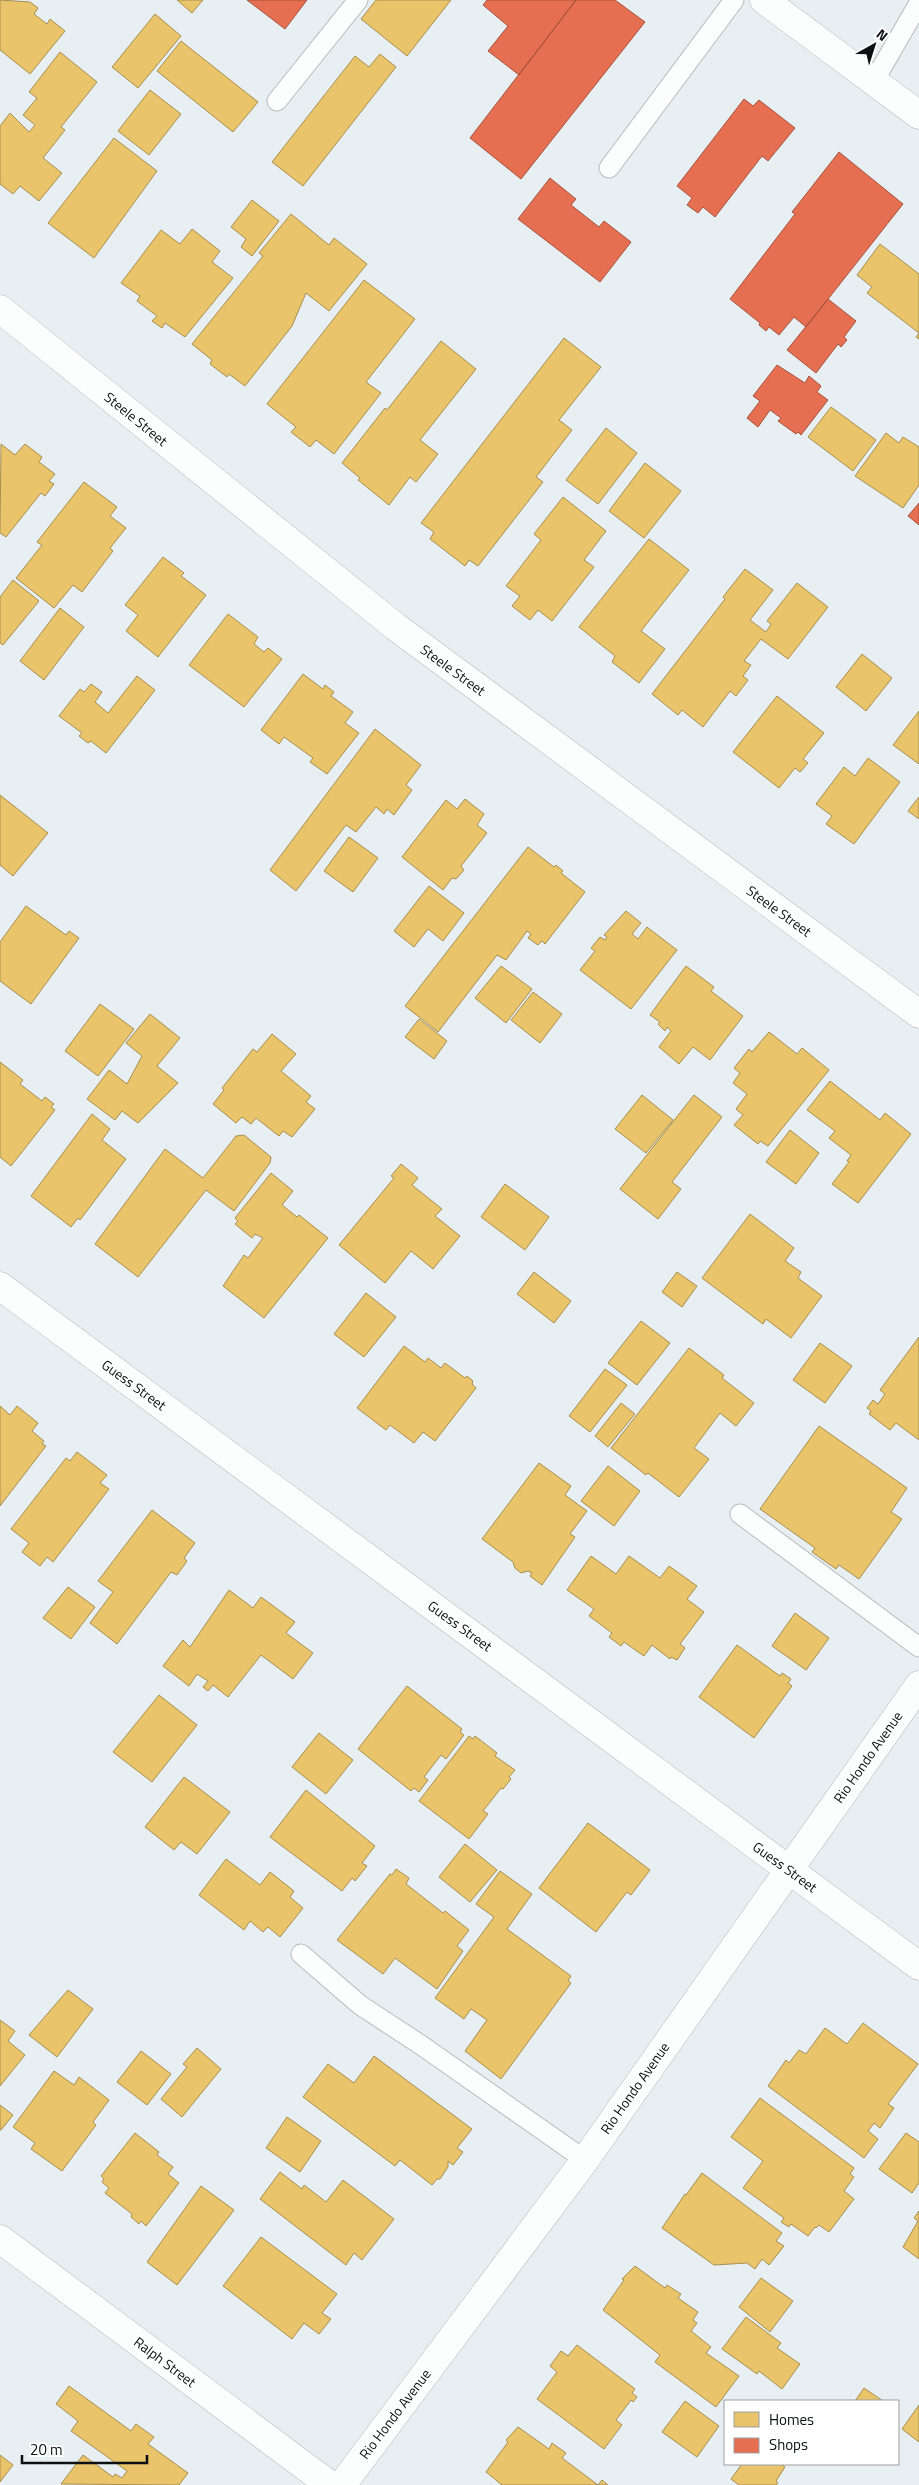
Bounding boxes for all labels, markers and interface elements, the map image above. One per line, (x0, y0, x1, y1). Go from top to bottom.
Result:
north arrow (849, 20, 899, 70)
text: N (872, 23, 893, 46)
street label: Steele Street (100, 387, 173, 451)
street label: Steele Street (416, 639, 490, 700)
street label: Steele Street (742, 880, 816, 941)
street label: Guess Street (98, 1354, 171, 1415)
street label: Guess Street (424, 1595, 497, 1656)
street label: Rio Hondo Avenue (828, 1706, 907, 1807)
street label: Guess Street (749, 1836, 822, 1897)
street label: Rio Hondo Avenue (595, 2037, 674, 2138)
street label: Ralph Street (130, 2331, 201, 2392)
street label: Rio Hondo Avenue (354, 2364, 436, 2463)
legend (724, 2400, 899, 2465)
text: Homes (769, 2408, 814, 2431)
scale bar (22, 2432, 148, 2464)
text: Shops (769, 2433, 808, 2456)
text: 20 m (30, 2438, 63, 2461)

